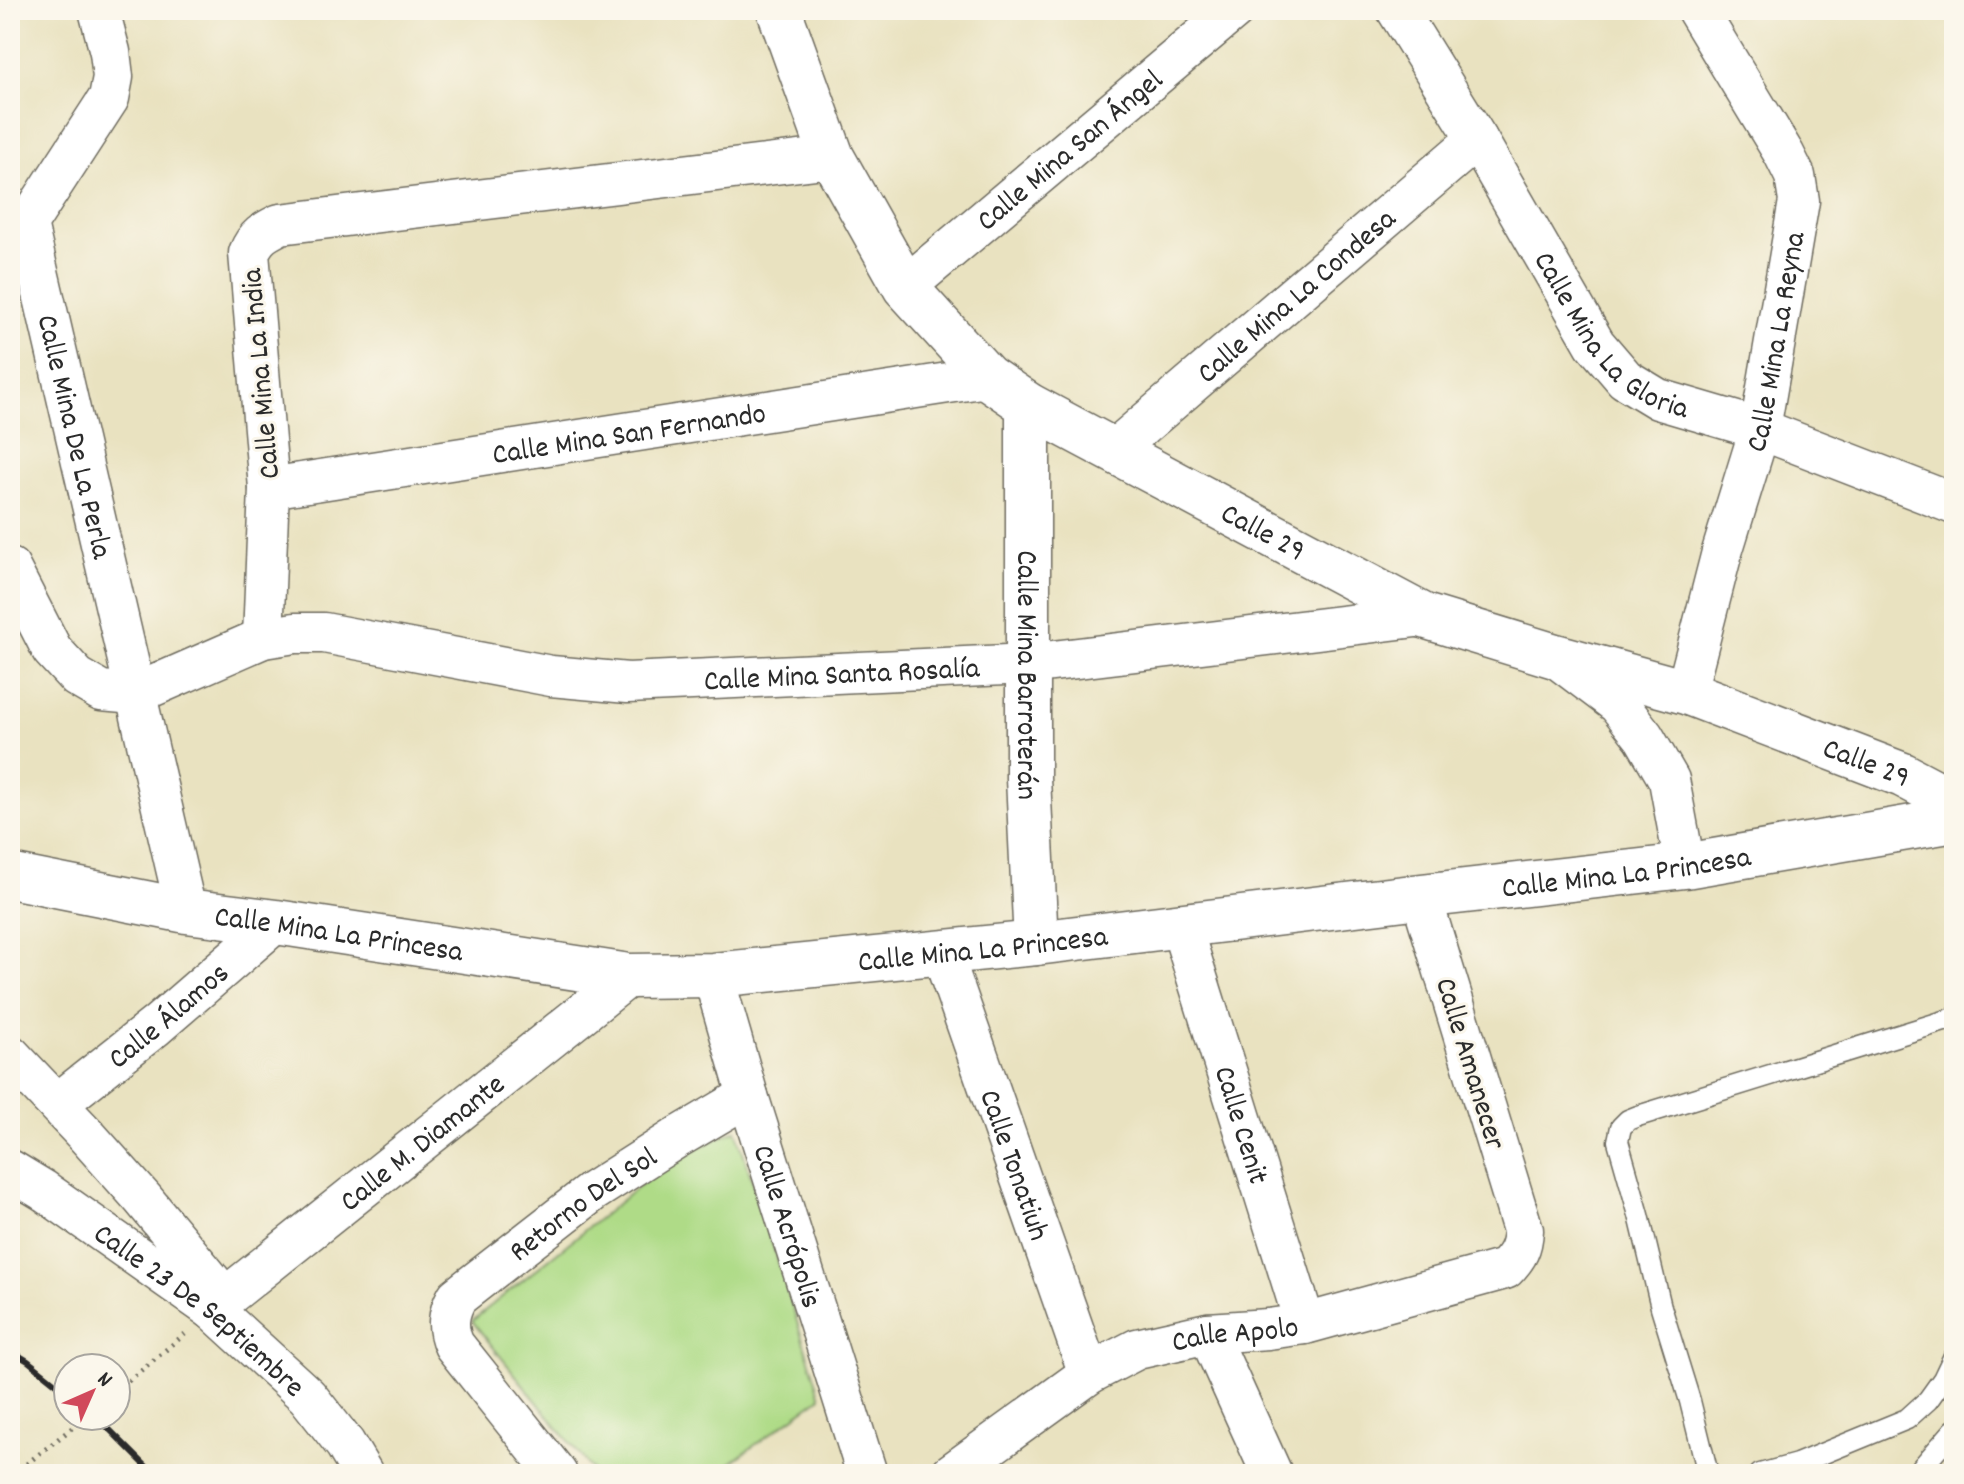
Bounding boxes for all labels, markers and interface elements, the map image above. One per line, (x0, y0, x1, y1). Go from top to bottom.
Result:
street label: Calle Mina San Ángel (969, 61, 1174, 244)
street label: Calle Mina La Condesa (1189, 200, 1408, 396)
street label: Calle Mina La Reyna (1737, 228, 1819, 458)
street label: Calle Mina La Gloria (1520, 245, 1694, 433)
street label: Calle Mina La India (233, 266, 294, 481)
street label: Calle Mina De La Perla (23, 311, 121, 564)
street label: Calle Mina San Fernando (490, 394, 769, 479)
street label: Calle 29 (1212, 494, 1312, 575)
street label: Calle Mina Barroterán (1002, 550, 1046, 801)
street label: Calle Mina Santa Rosalía (703, 649, 981, 705)
street label: Calle 29 (1816, 729, 1915, 802)
street label: Calle Mina La Princesa (1500, 838, 1755, 913)
street label: Calle Mina La Princesa (212, 898, 466, 976)
street label: Calle Mina La Princesa (856, 917, 1111, 987)
street label: Calle Álamos (100, 955, 240, 1082)
street label: Calle Amanecer (1421, 973, 1514, 1156)
street label: Calle Cenit (1200, 1061, 1277, 1190)
street label: Calle M. Diamante (332, 1066, 516, 1224)
street label: Calle Tonatiuh (965, 1085, 1058, 1247)
street label: Retorno Del Sol (502, 1139, 667, 1275)
street label: Calle Acrópolis (739, 1140, 830, 1314)
street label: Calle 23 De Septiembre (83, 1215, 313, 1410)
street label: Calle Apolo (1168, 1308, 1301, 1366)
north arrow (52, 1352, 132, 1432)
text: N (89, 1366, 119, 1395)

